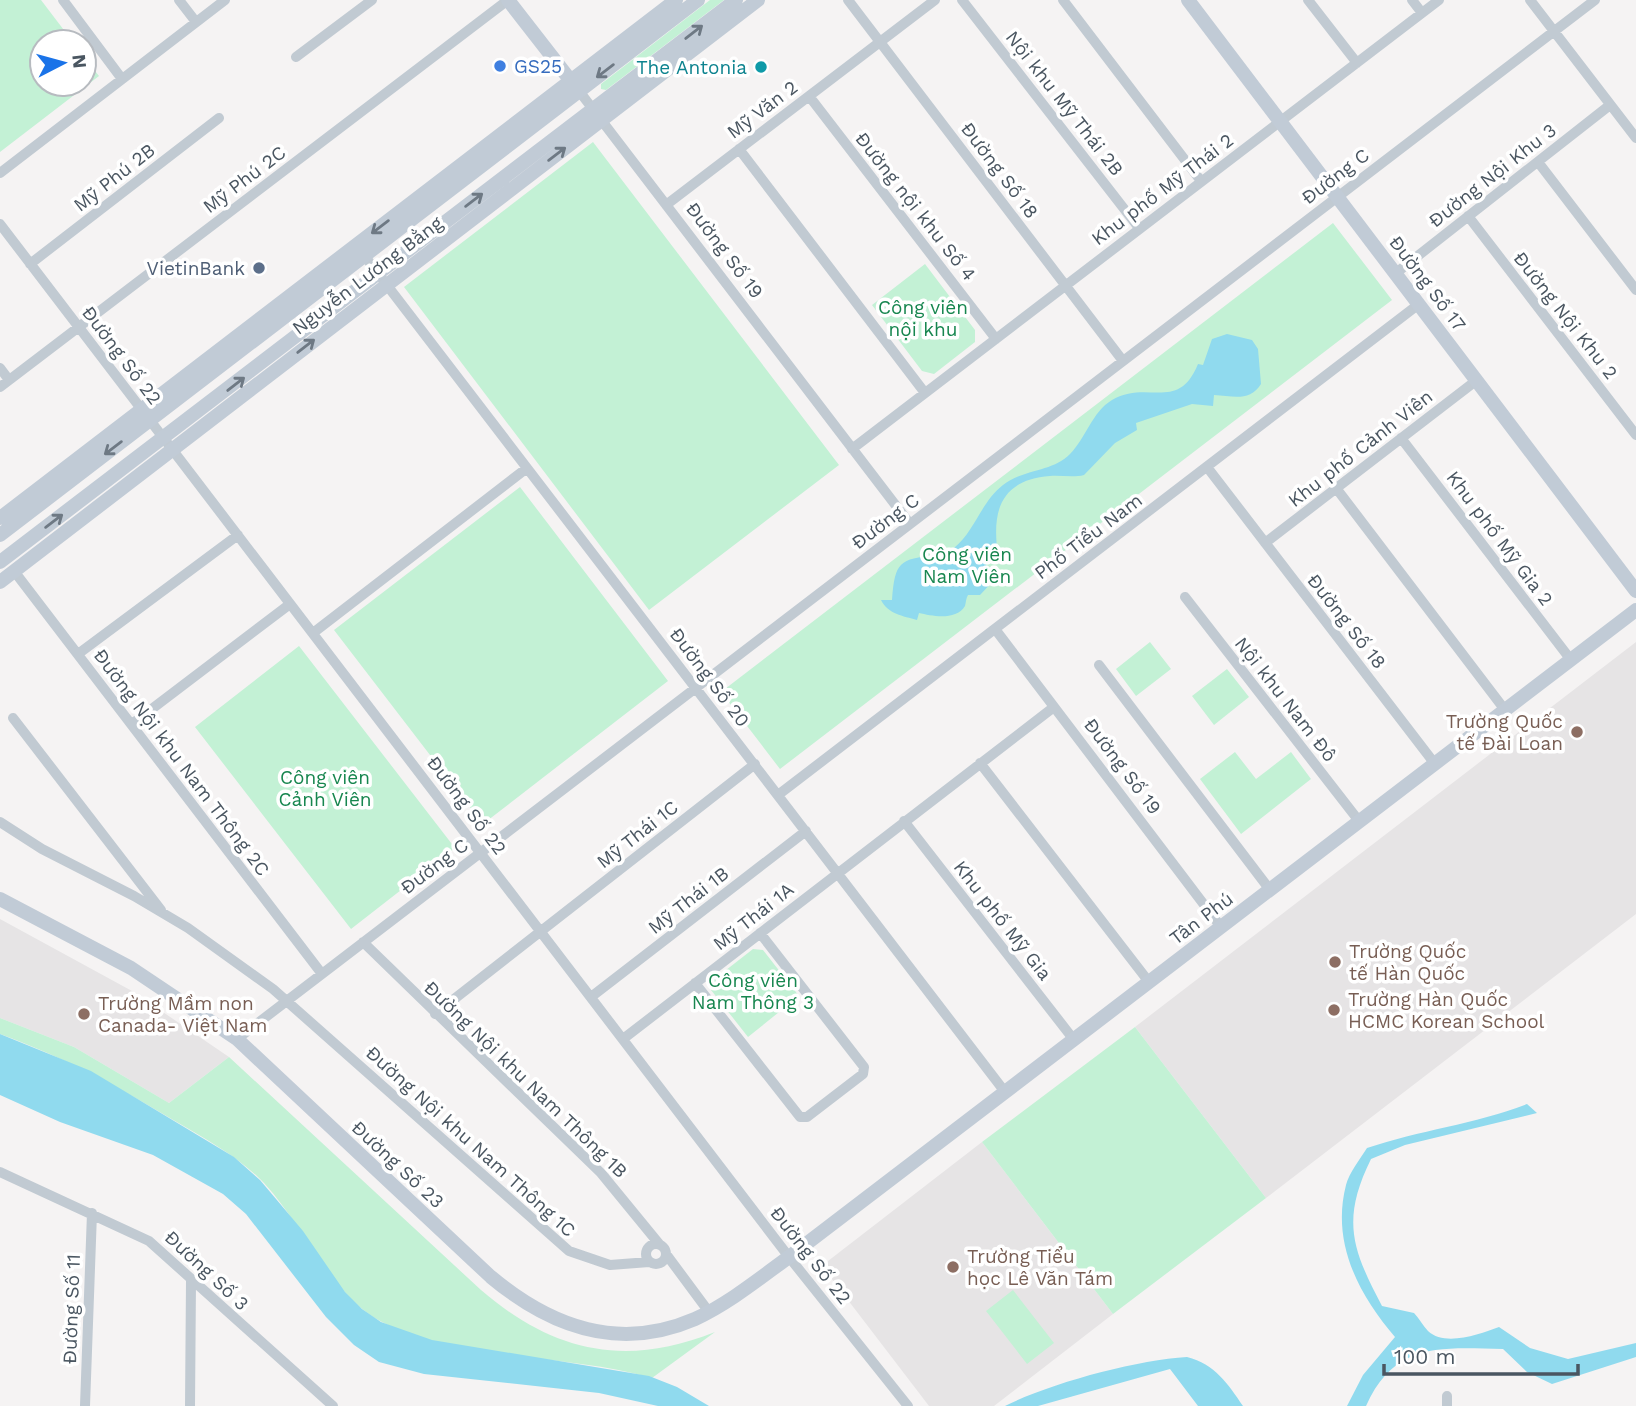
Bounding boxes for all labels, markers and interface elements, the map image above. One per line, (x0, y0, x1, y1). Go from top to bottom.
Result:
one-way arrow (684, 25, 703, 40)
street label: Nội khu Mỹ Thái 2B (1001, 26, 1128, 180)
north arrow (28, 28, 98, 98)
text: N (67, 53, 92, 69)
place label: GS25 (514, 55, 562, 78)
place label: The Antonia (636, 56, 747, 79)
marker: GS25 (492, 58, 508, 74)
marker: The Antonia (753, 59, 769, 75)
one-way arrow (596, 64, 615, 79)
street label: Mỹ Văn 2 (722, 75, 802, 143)
street label: Đường Số 18 (956, 118, 1043, 223)
street label: Đường Nội Khu 3 (1424, 118, 1561, 232)
street label: Đường nội khu Số 4 (850, 127, 981, 285)
street label: Khu phố Mỹ Thái 2 (1087, 129, 1238, 250)
street label: Mỹ Phú 2B (69, 138, 160, 216)
street label: Mỹ Phú 2C (198, 141, 290, 218)
street label: Đường C (1297, 144, 1374, 209)
one-way arrow (548, 147, 567, 162)
one-way arrow (465, 193, 483, 208)
street label: Đường Số 19 (681, 198, 768, 303)
street label: Nguyễn Lương Bằng (288, 211, 448, 339)
one-way arrow (371, 219, 390, 234)
street label: Đường Số 17 (1384, 231, 1471, 335)
street label: Đường Nội Khu 2 (1509, 247, 1623, 384)
place label: VietinBank (147, 257, 245, 280)
marker: VietinBank (251, 260, 267, 276)
park label: Công viên nội khu (878, 296, 968, 341)
street label: Đường Số 22 (77, 301, 166, 409)
one-way arrow (297, 338, 315, 353)
one-way arrow (226, 376, 244, 391)
street label: Khu phố Cảnh Viên (1283, 385, 1437, 512)
one-way arrow (105, 440, 123, 455)
street label: Khu phố Mỹ Gia 2 (1441, 466, 1558, 610)
street label: Phố Tiểu Nam (1030, 488, 1147, 584)
street label: Đường C (847, 489, 924, 554)
one-way arrow (45, 514, 63, 529)
park label: Công viên Nam Viên (922, 543, 1012, 588)
street label: Đường Số 18 (1302, 569, 1391, 673)
street label: Đường Số 20 (665, 623, 754, 732)
street label: Nội khu Nam Đô (1230, 632, 1341, 766)
street label: Đường Nội khu Nam Thông 2C (89, 644, 275, 880)
place label: Trường Quốc tế Đài Loan (1446, 710, 1563, 755)
street label: Đường Số 19 (1079, 714, 1166, 819)
marker: Trường Quốc tế Đài Loan (1569, 724, 1585, 740)
street label: Đường Số 22 (422, 751, 511, 859)
park label: Công viên Cảnh Viên (278, 766, 372, 811)
street label: Mỹ Thái 1C (592, 796, 683, 873)
street label: Đường C (396, 834, 473, 899)
street label: Khu phố Mỹ Gia (949, 856, 1057, 985)
street label: Mỹ Thái 1B (643, 862, 733, 939)
street label: Mỹ Thái 1A (708, 877, 799, 955)
street label: Tân Phú (1165, 887, 1238, 950)
place label: Trường Quốc tế Hàn Quốc (1349, 940, 1466, 985)
marker: Trường Quốc tế Hàn Quốc (1327, 954, 1343, 970)
park label: Công viên Nam Thông 3 (692, 969, 814, 1014)
street label: Đường Nội khu Nam Thông 1B (419, 976, 632, 1183)
place label: Trường Hàn Quốc HCMC Korean School (1348, 988, 1545, 1033)
place label: Trường Mầm non Canada- Việt Nam (98, 992, 267, 1037)
marker: Trường Hàn Quốc HCMC Korean School (1326, 1002, 1342, 1018)
marker: Trường Mầm non Canada- Việt Nam (76, 1006, 92, 1022)
street label: Đường Nội khu Nam Thông 1C (361, 1041, 580, 1242)
street label: Đường Số 23 (347, 1116, 449, 1213)
street label: Đường Số 22 (765, 1202, 856, 1309)
street label: Đường Số 3 (160, 1226, 253, 1315)
place label: Trường Tiểu học Lê Văn Tám (967, 1245, 1113, 1290)
street label: Đường Số 11 (58, 1254, 85, 1364)
marker: Trường Tiểu học Lê Văn Tám (945, 1259, 961, 1275)
scale bar (1384, 1332, 1578, 1376)
text: 100 m (1394, 1344, 1456, 1369)

